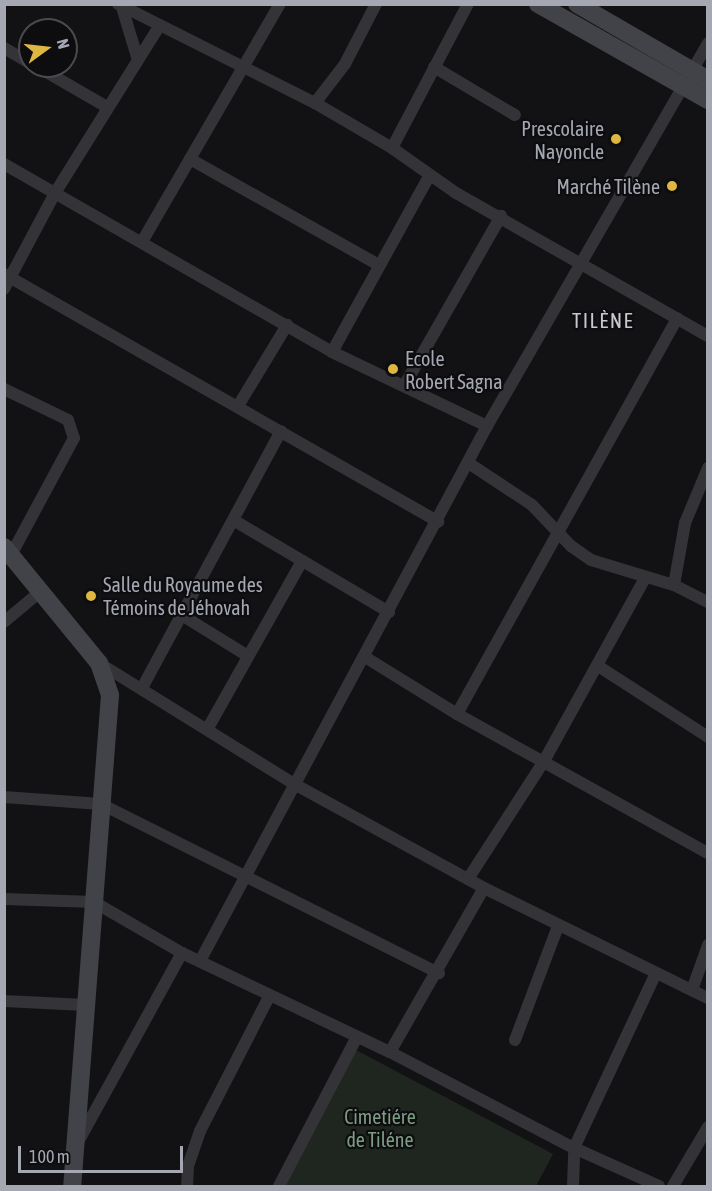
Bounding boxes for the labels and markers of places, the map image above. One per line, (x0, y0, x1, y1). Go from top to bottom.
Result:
place label: Prescolaire Nayoncle (521, 116, 604, 163)
marker: Prescolaire Nayoncle (609, 132, 623, 146)
place label: Marché Tilène (557, 174, 660, 198)
marker: Marché Tilène (665, 179, 679, 193)
place label: Ecole Robert Sagna (405, 346, 502, 393)
marker: Ecole Robert Sagna (386, 362, 400, 376)
place label: Salle du Royaume des Témoins de Jéhovah (103, 572, 263, 619)
marker: Salle du Royaume des Témoins de Jéhovah (84, 589, 98, 603)

